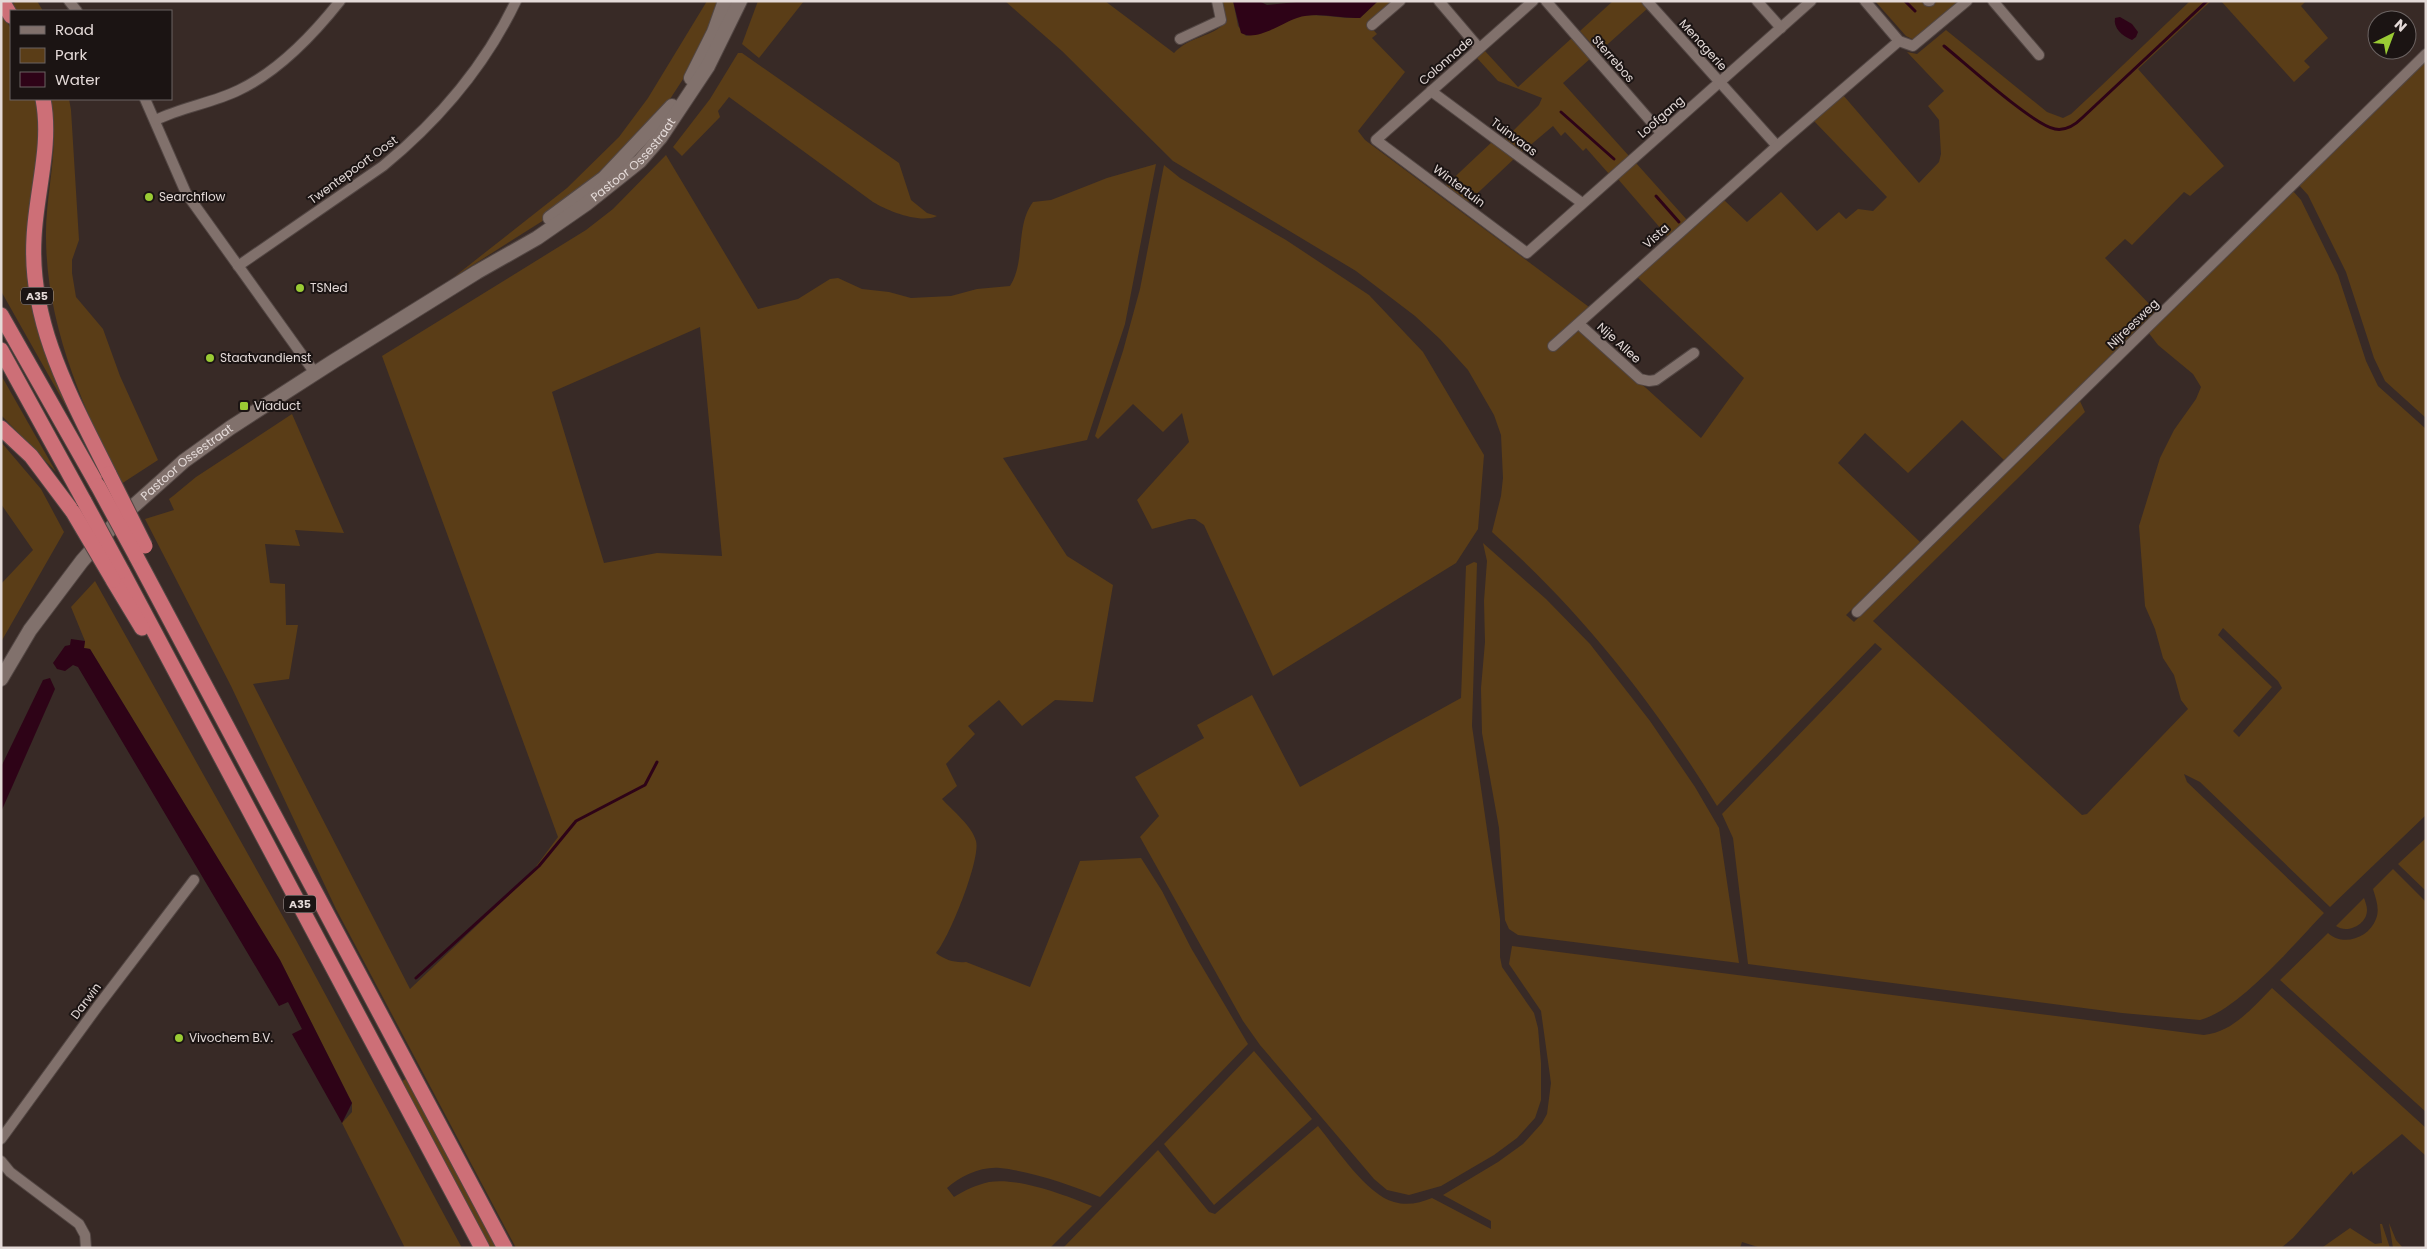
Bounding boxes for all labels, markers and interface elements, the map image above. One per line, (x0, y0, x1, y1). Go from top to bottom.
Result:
legend (10, 10, 172, 100)
north arrow (2367, 10, 2417, 60)
text: N (2390, 14, 2411, 36)
street label: Menagerie (1676, 15, 1731, 74)
text: Road (55, 19, 94, 40)
street label: Sterrebos (1588, 31, 1639, 86)
street label: Colonnade (1415, 32, 1476, 89)
text: Park (55, 44, 87, 65)
text: Water (55, 69, 101, 90)
street label: Loofgang (1634, 92, 1688, 142)
street label: Pastoor Ossestraat (587, 114, 679, 205)
street label: Tuinvaas (1488, 114, 1541, 160)
street label: Twentepoort Oost (305, 131, 401, 208)
street label: Wintertuin (1430, 160, 1489, 211)
place label: Searchflow (159, 188, 226, 205)
marker: Searchflow (143, 191, 155, 203)
street label: Vista (1639, 219, 1672, 252)
place label: TSNed (310, 279, 348, 296)
marker: TSNed (294, 282, 306, 294)
road number: A35 (21, 288, 53, 304)
street label: Nijreesweg (2103, 295, 2162, 352)
street label: Nije Allee (1594, 318, 1645, 367)
place label: Staatvandienst (220, 349, 311, 366)
marker: Staatvandienst (204, 352, 216, 364)
place label: Viaduct (254, 397, 301, 414)
marker: Viaduct (238, 400, 250, 412)
street label: Pastoor Ossestraat (137, 420, 236, 504)
road number: A35 (284, 896, 316, 912)
street label: Darwin (66, 979, 105, 1022)
place label: Vivochem B.V. (189, 1029, 273, 1046)
marker: Vivochem B.V. (173, 1032, 185, 1044)

